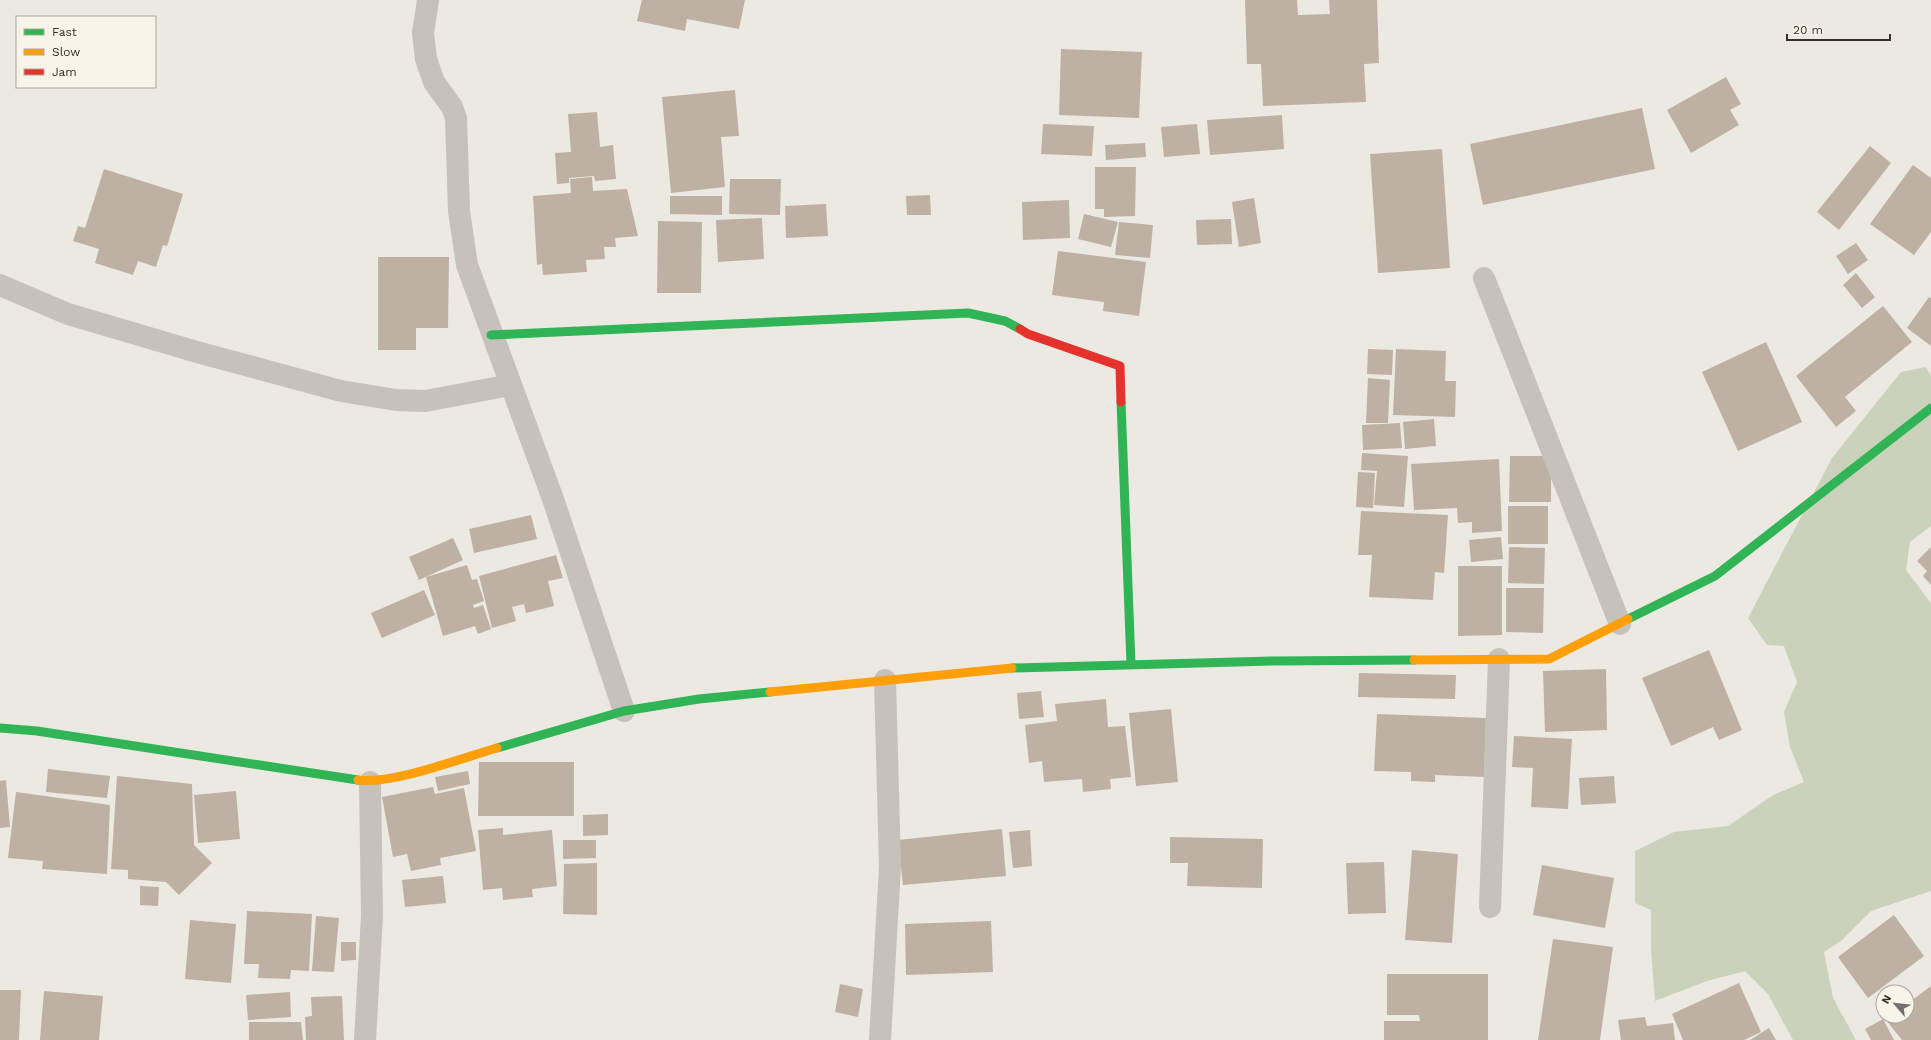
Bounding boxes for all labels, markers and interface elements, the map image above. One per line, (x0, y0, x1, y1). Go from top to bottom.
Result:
legend (16, 16, 156, 88)
scale bar (1787, 16, 1890, 42)
text: 20 m (1793, 23, 1823, 37)
text: Fast (52, 25, 77, 39)
text: Slow (52, 45, 80, 59)
text: Jam (52, 65, 77, 79)
north arrow (1875, 984, 1915, 1024)
text: N (1879, 993, 1894, 1006)

